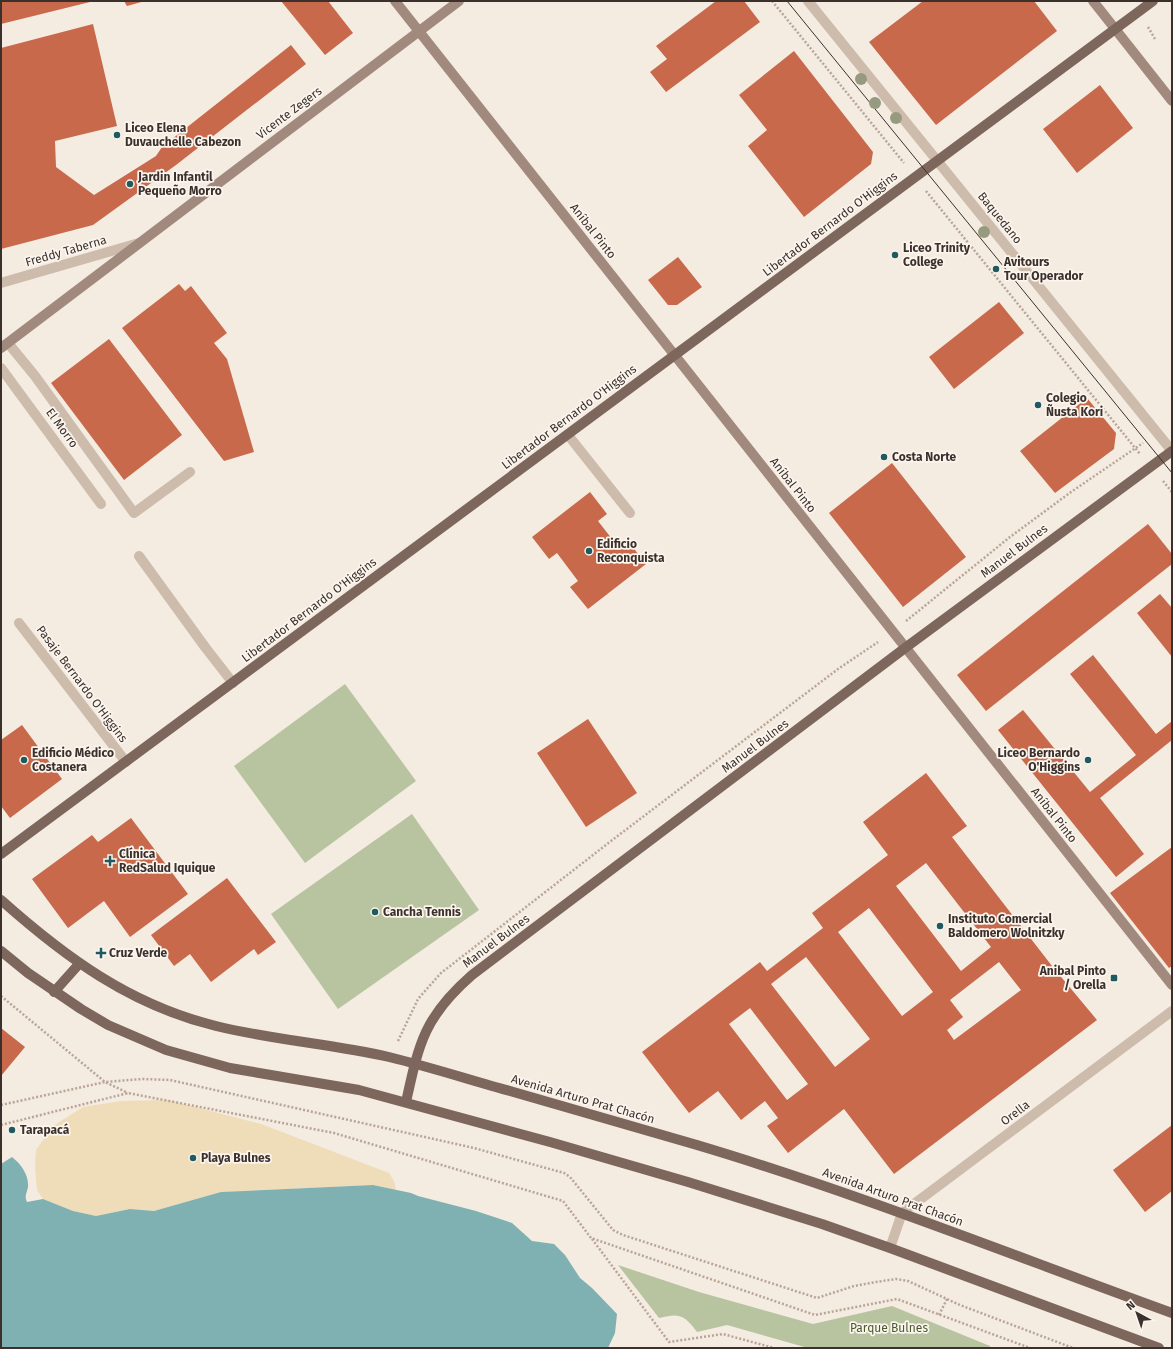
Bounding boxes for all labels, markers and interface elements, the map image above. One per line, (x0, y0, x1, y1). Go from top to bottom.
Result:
street label: Vicente Zegers (254, 84, 325, 142)
place label: Liceo Elena Duvauchelle Cabezon (125, 121, 241, 149)
marker: Liceo Elena Duvauchelle Cabezon (112, 130, 122, 140)
street label: Libertador Bernardo O'Higgins (760, 169, 900, 279)
place label: Jardin Infantil Pequeño Morro (137, 170, 222, 198)
marker: Jardin Infantil Pequeño Morro (125, 179, 135, 189)
street label: Baquedano (975, 189, 1025, 247)
street label: Aníbal Pinto (567, 201, 619, 261)
street label: Freddy Taberna (24, 233, 108, 269)
place label: Liceo Trinity College (903, 241, 971, 269)
marker: Liceo Trinity College (890, 250, 900, 260)
place label: Avitours Tour Operador (1003, 255, 1084, 283)
marker: Avitours Tour Operador (991, 264, 1001, 274)
street label: Libertador Bernardo O'Higgins (499, 362, 639, 472)
place label: Colegio Ñusta Kori (1046, 391, 1103, 419)
marker: Colegio Ñusta Kori (1033, 400, 1043, 410)
street label: El Morro (43, 406, 81, 450)
place label: Costa Norte (892, 450, 957, 464)
marker: Costa Norte (879, 452, 889, 462)
street label: Aníbal Pinto (767, 455, 819, 515)
street label: Manuel Bulnes (978, 521, 1051, 581)
place label: Edificio Reconquista (597, 537, 665, 565)
marker: Edificio Reconquista (584, 546, 594, 556)
street label: Libertador Bernardo O'Higgins (239, 555, 379, 665)
street label: Pasaje Bernardo O'Higgins (34, 623, 131, 745)
street label: Manuel Bulnes (719, 716, 792, 776)
place label: Edificio Médico Costanera (32, 746, 114, 774)
place label: Liceo Bernardo O'Higgins (997, 746, 1080, 774)
marker: Edificio Médico Costanera (19, 755, 29, 765)
marker: Liceo Bernardo O'Higgins (1083, 755, 1093, 765)
street label: Aníbal Pinto (1028, 785, 1080, 845)
place label: Clínica RedSalud Iquique (119, 847, 216, 875)
marker: Clínica RedSalud Iquique (104, 855, 116, 867)
place label: Cancha Tennis (383, 905, 461, 919)
marker: Cancha Tennis (370, 907, 380, 917)
street label: Manuel Bulnes (460, 911, 533, 971)
place label: Instituto Comercial Baldomero Wolnitzky (948, 912, 1065, 940)
marker: Instituto Comercial Baldomero Wolnitzky (935, 921, 945, 931)
place label: Cruz Verde (109, 946, 168, 960)
marker: Cruz Verde (96, 948, 106, 958)
place label: Anibal Pinto / Orella (1039, 964, 1106, 992)
marker: Anibal Pinto / Orella (1109, 973, 1119, 983)
street label: Avenida Arturo Prat Chacón (510, 1072, 656, 1126)
street label: Orella (998, 1098, 1032, 1128)
place label: Tarapacá (20, 1123, 70, 1137)
marker: Tarapacá (7, 1125, 17, 1135)
place label: Playa Bulnes (201, 1151, 271, 1165)
marker: Playa Bulnes (188, 1153, 198, 1163)
street label: Avenida Arturo Prat Chacón (821, 1165, 965, 1229)
north arrow (1117, 1293, 1157, 1333)
text: N (1124, 1298, 1138, 1313)
park label: Parque Bulnes (850, 1321, 928, 1335)

